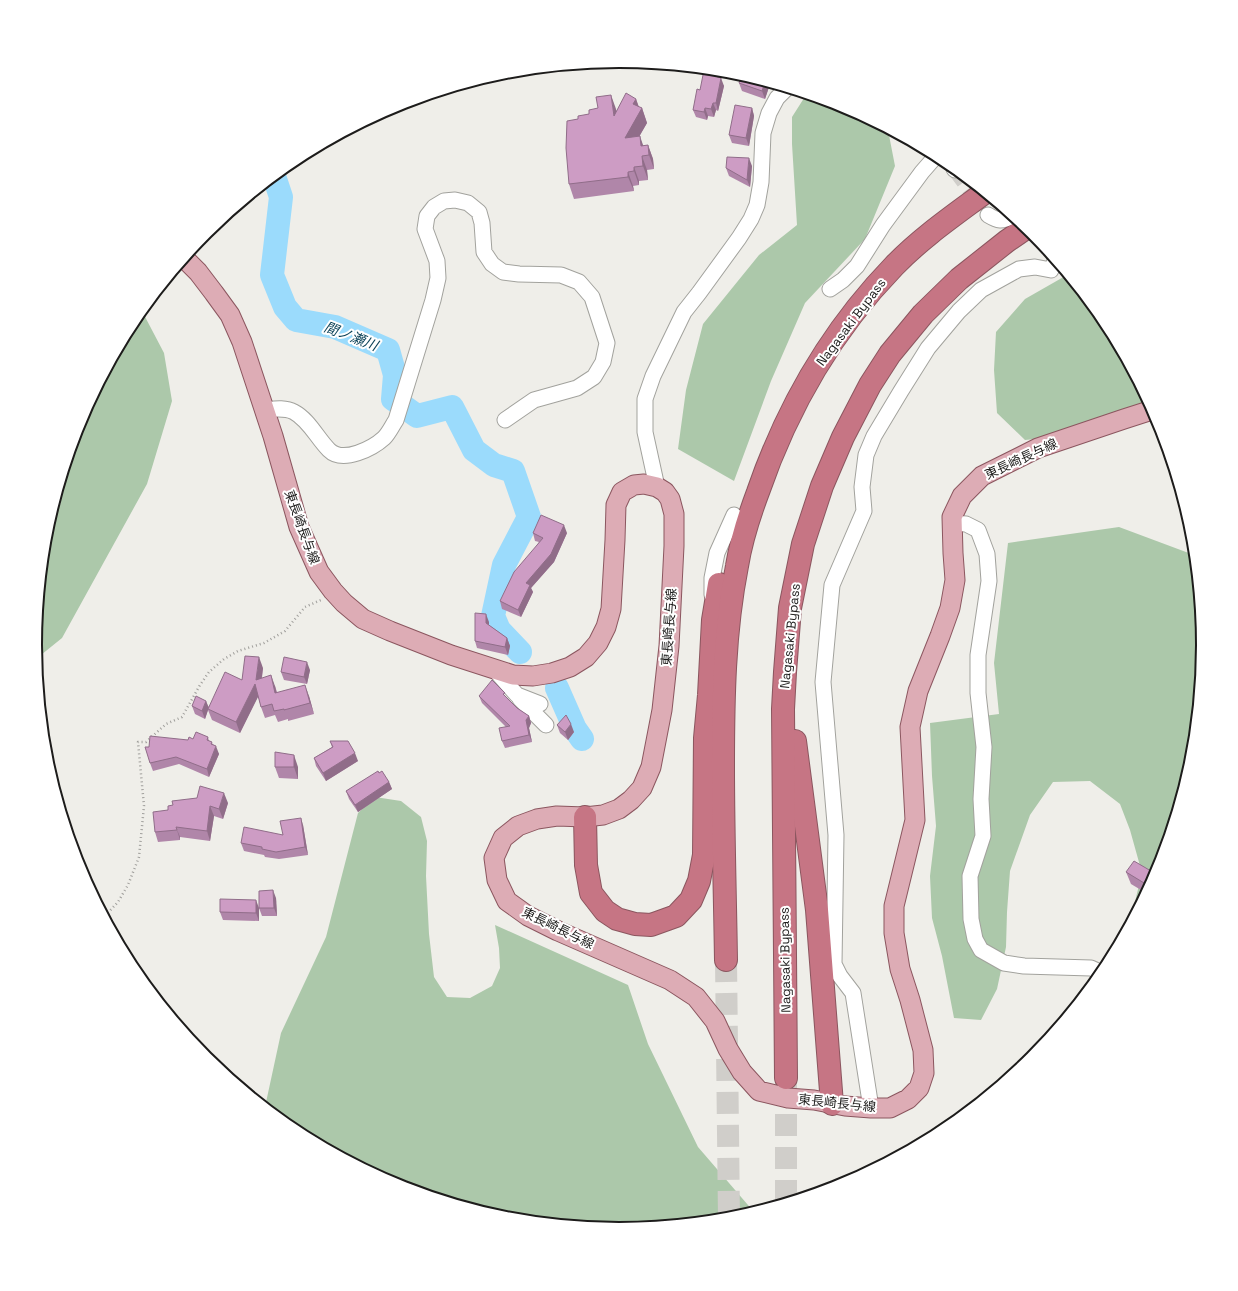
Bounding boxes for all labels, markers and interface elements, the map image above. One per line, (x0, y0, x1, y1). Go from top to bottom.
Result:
street label: Nagasaki Bypass (812, 275, 890, 369)
water label: 間ノ瀬川 (322, 318, 382, 355)
street label: 東長崎長与線 (982, 435, 1060, 483)
street label: 東長崎長与線 (281, 487, 323, 567)
street label: Nagasaki Bypass (776, 582, 804, 689)
street label: 東長崎長与線 (658, 587, 680, 667)
street label: 東長崎長与線 (519, 903, 597, 953)
street label: Nagasaki Bypass (776, 907, 794, 1013)
street label: 東長崎長与線 (797, 1090, 877, 1116)

